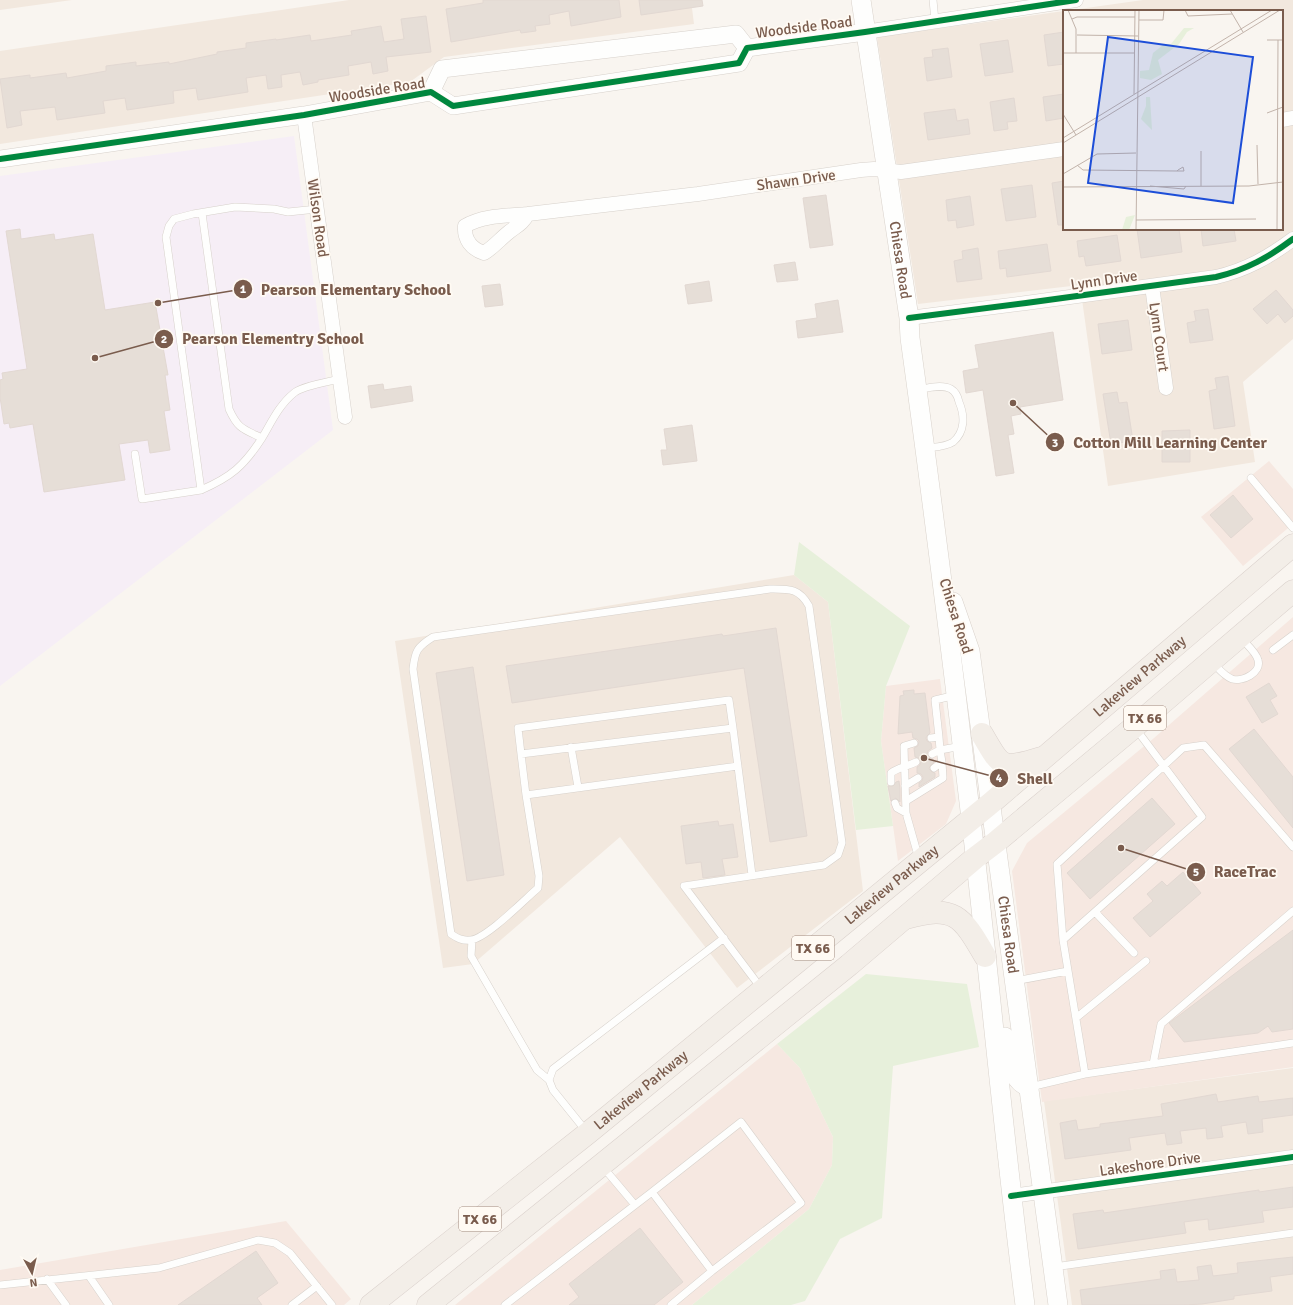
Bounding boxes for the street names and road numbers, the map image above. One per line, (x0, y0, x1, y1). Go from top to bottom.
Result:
street label: Woodside Road (755, 12, 853, 42)
street label: Woodside Road (328, 73, 426, 106)
street label: Shawn Drive (755, 166, 837, 194)
street label: Wilson Road (304, 178, 332, 258)
street label: Chiesa Road (886, 220, 915, 300)
street label: Lynn Drive (1069, 266, 1139, 294)
street label: Lynn Court (1145, 301, 1173, 373)
street label: Chiesa Road (935, 576, 977, 656)
street label: Lakeview Parkway (1089, 632, 1189, 721)
road number: TX 66 (1124, 706, 1166, 730)
street label: Lakeview Parkway (841, 841, 942, 928)
street label: Chiesa Road (994, 895, 1022, 975)
road number: TX 66 (792, 936, 834, 960)
street label: Lakeview Parkway (590, 1046, 691, 1134)
street label: Lakeshore Drive (1098, 1148, 1202, 1180)
road number: TX 66 (459, 1207, 501, 1231)

